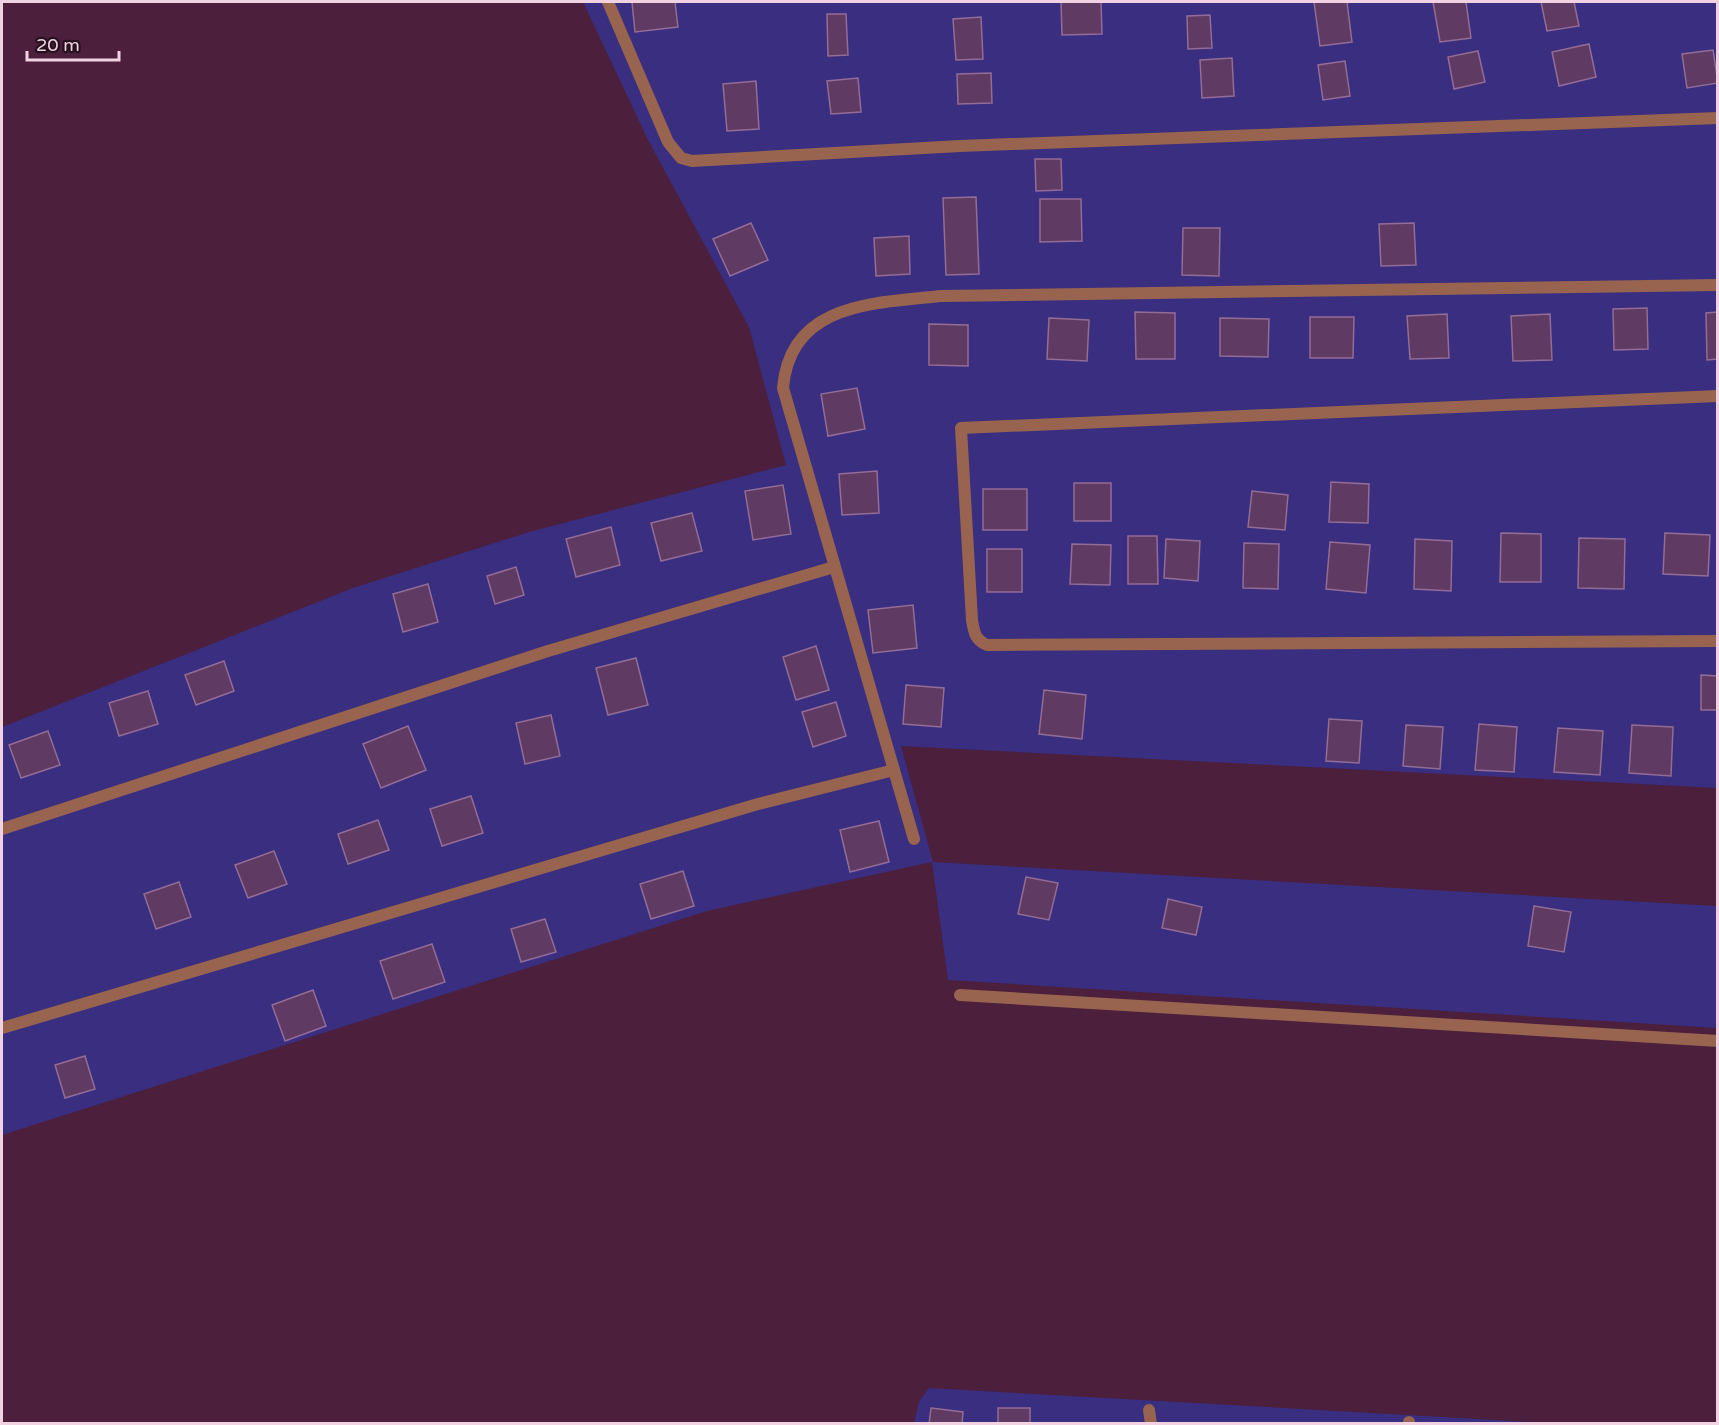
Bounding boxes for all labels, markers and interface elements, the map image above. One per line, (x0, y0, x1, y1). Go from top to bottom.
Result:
scale bar (27, 24, 118, 62)
text: 20 m (36, 34, 80, 56)

